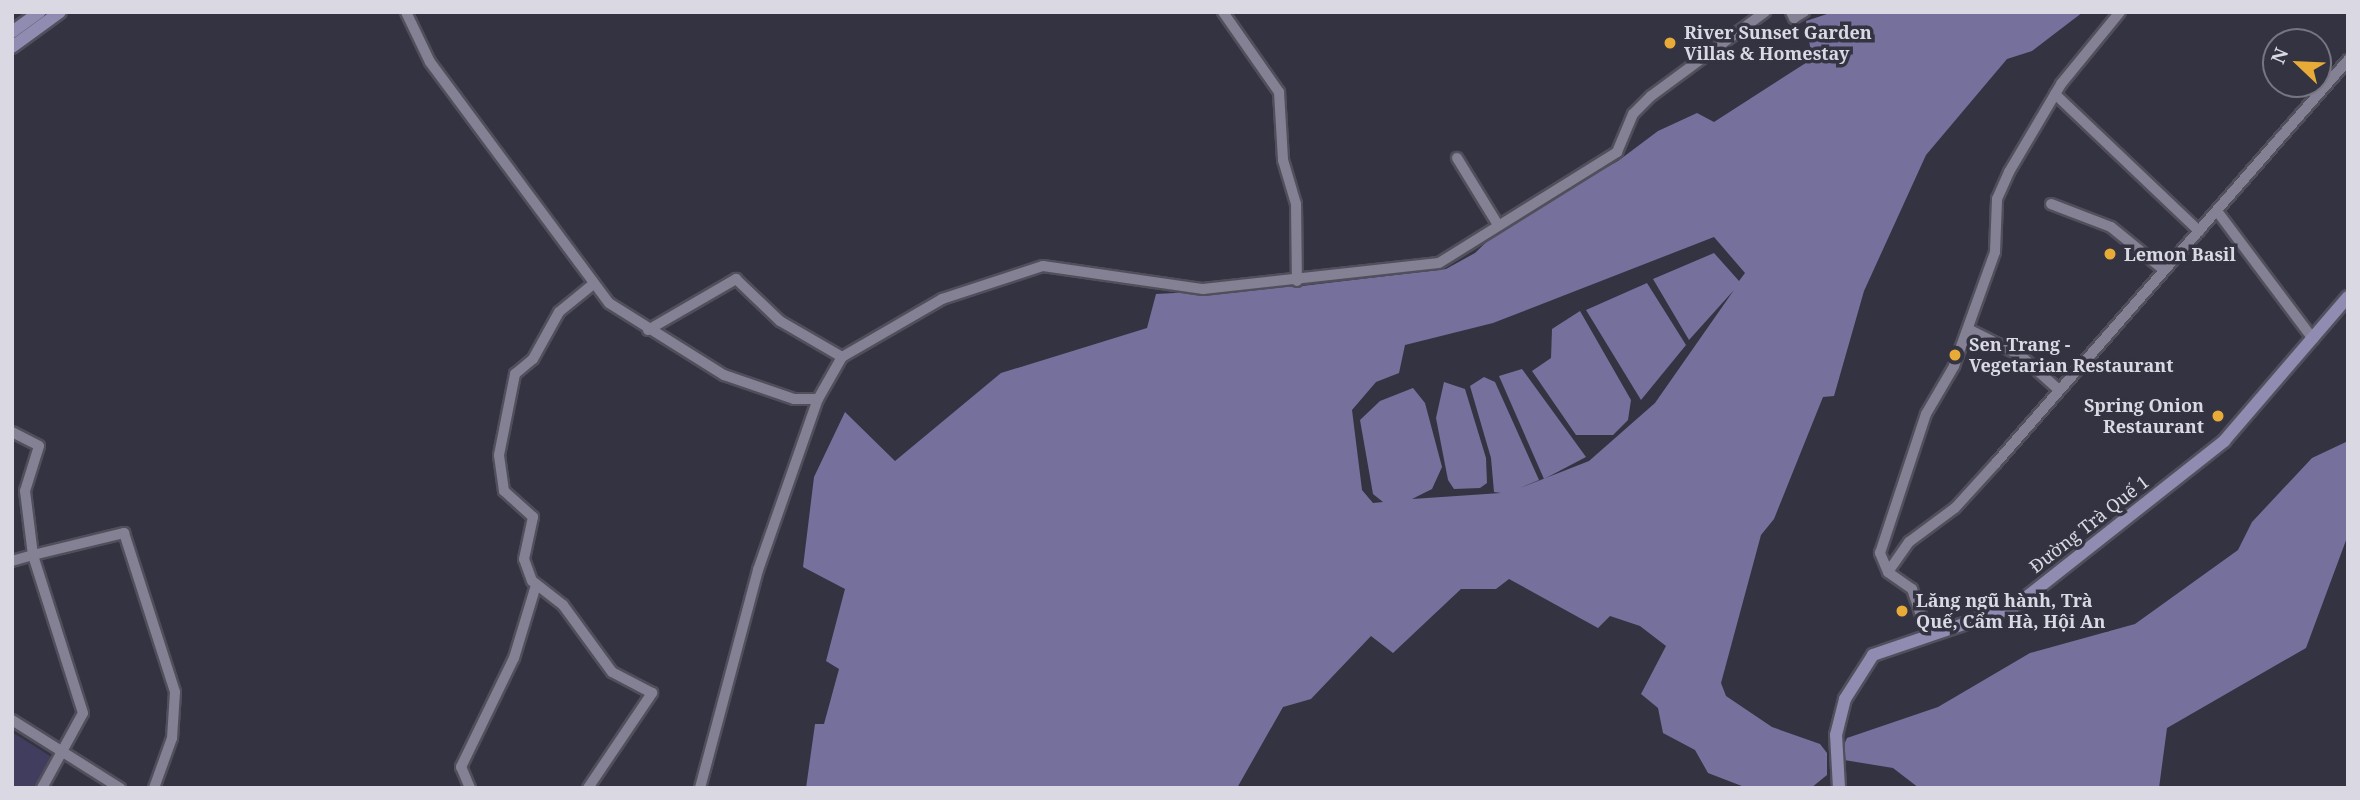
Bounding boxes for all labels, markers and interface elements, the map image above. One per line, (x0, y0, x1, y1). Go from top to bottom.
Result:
place label: River Sunset Garden Villas & Homestay (1684, 22, 1872, 64)
north arrow (2262, 28, 2332, 98)
marker: River Sunset Garden Villas & Homestay (1662, 35, 1678, 51)
text: N (2265, 44, 2294, 68)
place label: Lemon Basil (2124, 243, 2236, 265)
marker: Lemon Basil (2102, 246, 2118, 262)
place label: Sen Trang - Vegetarian Restaurant (1969, 334, 2173, 376)
marker: Sen Trang - Vegetarian Restaurant (1947, 347, 1963, 363)
place label: Spring Onion Restaurant (2084, 395, 2204, 438)
marker: Spring Onion Restaurant (2210, 408, 2226, 424)
street label: Đường Trà Quế 1 (2025, 471, 2153, 577)
place label: Lăng ngũ hành, Trà Quế, Cẩm Hà, Hội An (1916, 590, 2106, 632)
marker: Lăng ngũ hành, Trà Quế, Cẩm Hà, Hội An (1894, 603, 1910, 619)

